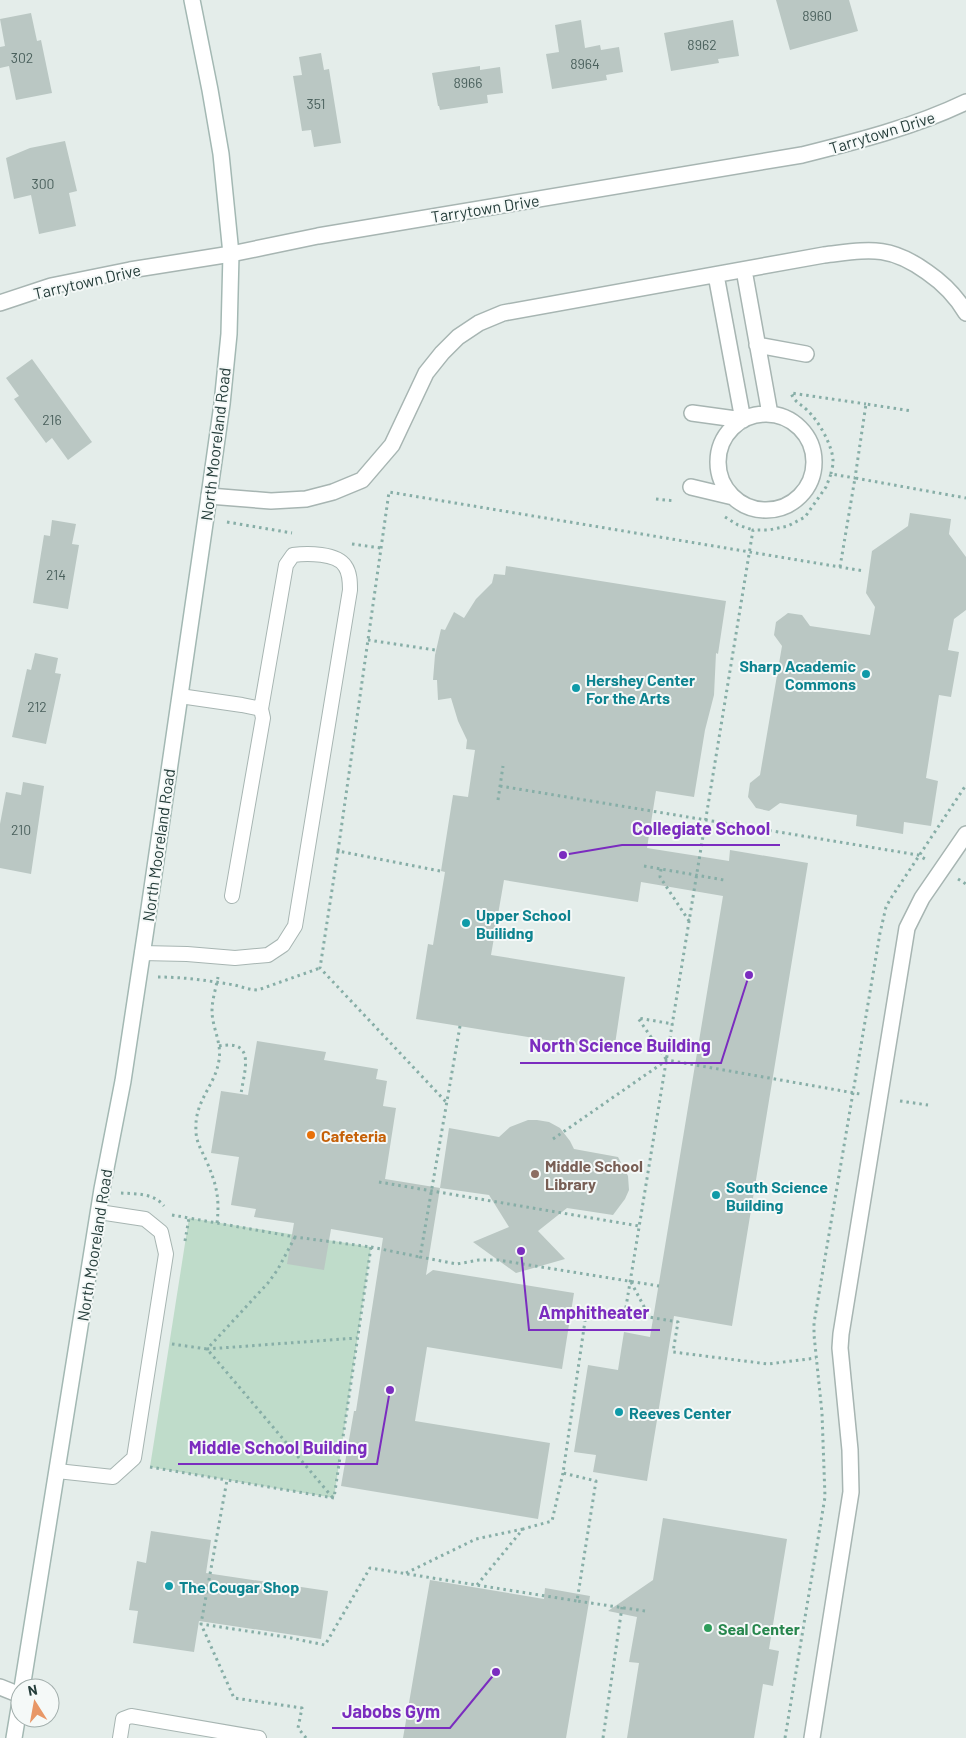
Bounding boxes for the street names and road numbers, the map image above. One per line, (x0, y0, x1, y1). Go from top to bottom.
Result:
street label: Tarrytown Drive (827, 107, 937, 157)
street label: Tarrytown Drive (429, 190, 541, 226)
street label: Tarrytown Drive (32, 259, 142, 303)
street label: North Mooreland Road (196, 366, 234, 522)
street label: North Mooreland Road (138, 767, 178, 923)
street label: North Mooreland Road (73, 1167, 115, 1323)

